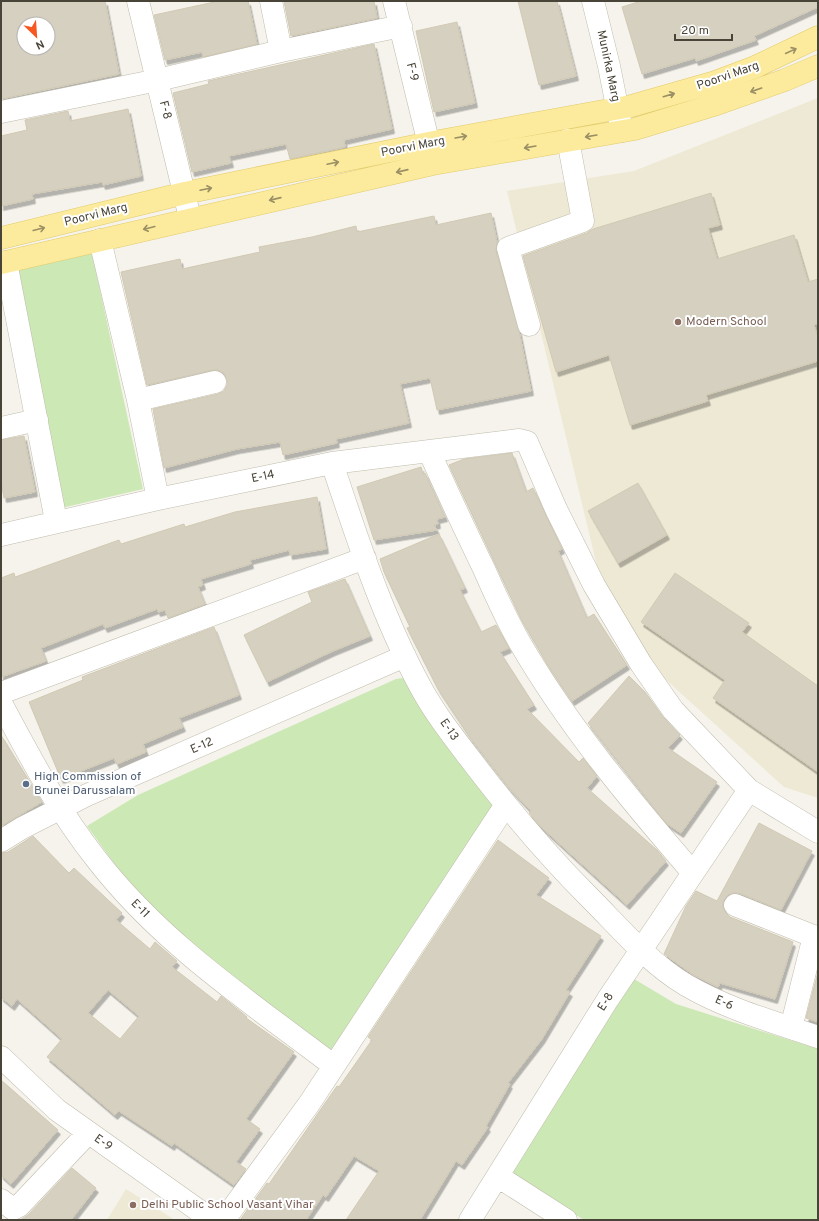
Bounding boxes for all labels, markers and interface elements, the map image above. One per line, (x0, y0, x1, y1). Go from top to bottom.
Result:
north arrow (16, 16, 56, 56)
scale bar (675, 16, 732, 42)
text: 20 m (681, 23, 709, 39)
street label: Munirka Marg (593, 29, 623, 103)
text: N (33, 36, 46, 52)
one-way arrow (784, 47, 796, 54)
street label: Poorvi Marg (695, 58, 761, 94)
street label: F-9 (402, 61, 422, 83)
one-way arrow (750, 87, 762, 95)
one-way arrow (662, 91, 675, 98)
street label: F-8 (155, 99, 175, 121)
one-way arrow (585, 132, 598, 140)
street label: Poorvi Marg (380, 133, 446, 161)
one-way arrow (454, 133, 467, 141)
one-way arrow (524, 143, 537, 151)
one-way arrow (327, 158, 340, 166)
one-way arrow (396, 168, 409, 175)
one-way arrow (199, 184, 212, 192)
one-way arrow (269, 196, 282, 204)
street label: Poorvi Marg (63, 199, 129, 231)
one-way arrow (32, 225, 45, 232)
one-way arrow (143, 225, 156, 233)
place label: Modern School (686, 314, 767, 330)
marker: Modern School (673, 317, 683, 327)
street label: E-14 (250, 467, 276, 487)
street label: E-13 (436, 716, 462, 744)
street label: E-12 (188, 734, 216, 758)
place label: High Commission of Brunei Darussalam (34, 769, 141, 799)
marker: High Commission of Brunei Darussalam (21, 779, 31, 789)
street label: E-11 (127, 896, 153, 922)
street label: E-8 (594, 990, 618, 1014)
street label: E-6 (712, 992, 736, 1014)
street label: E-9 (91, 1131, 115, 1155)
place label: Delhi Public School Vasant Vihar (141, 1197, 314, 1213)
marker: Delhi Public School Vasant Vihar (128, 1200, 138, 1210)

